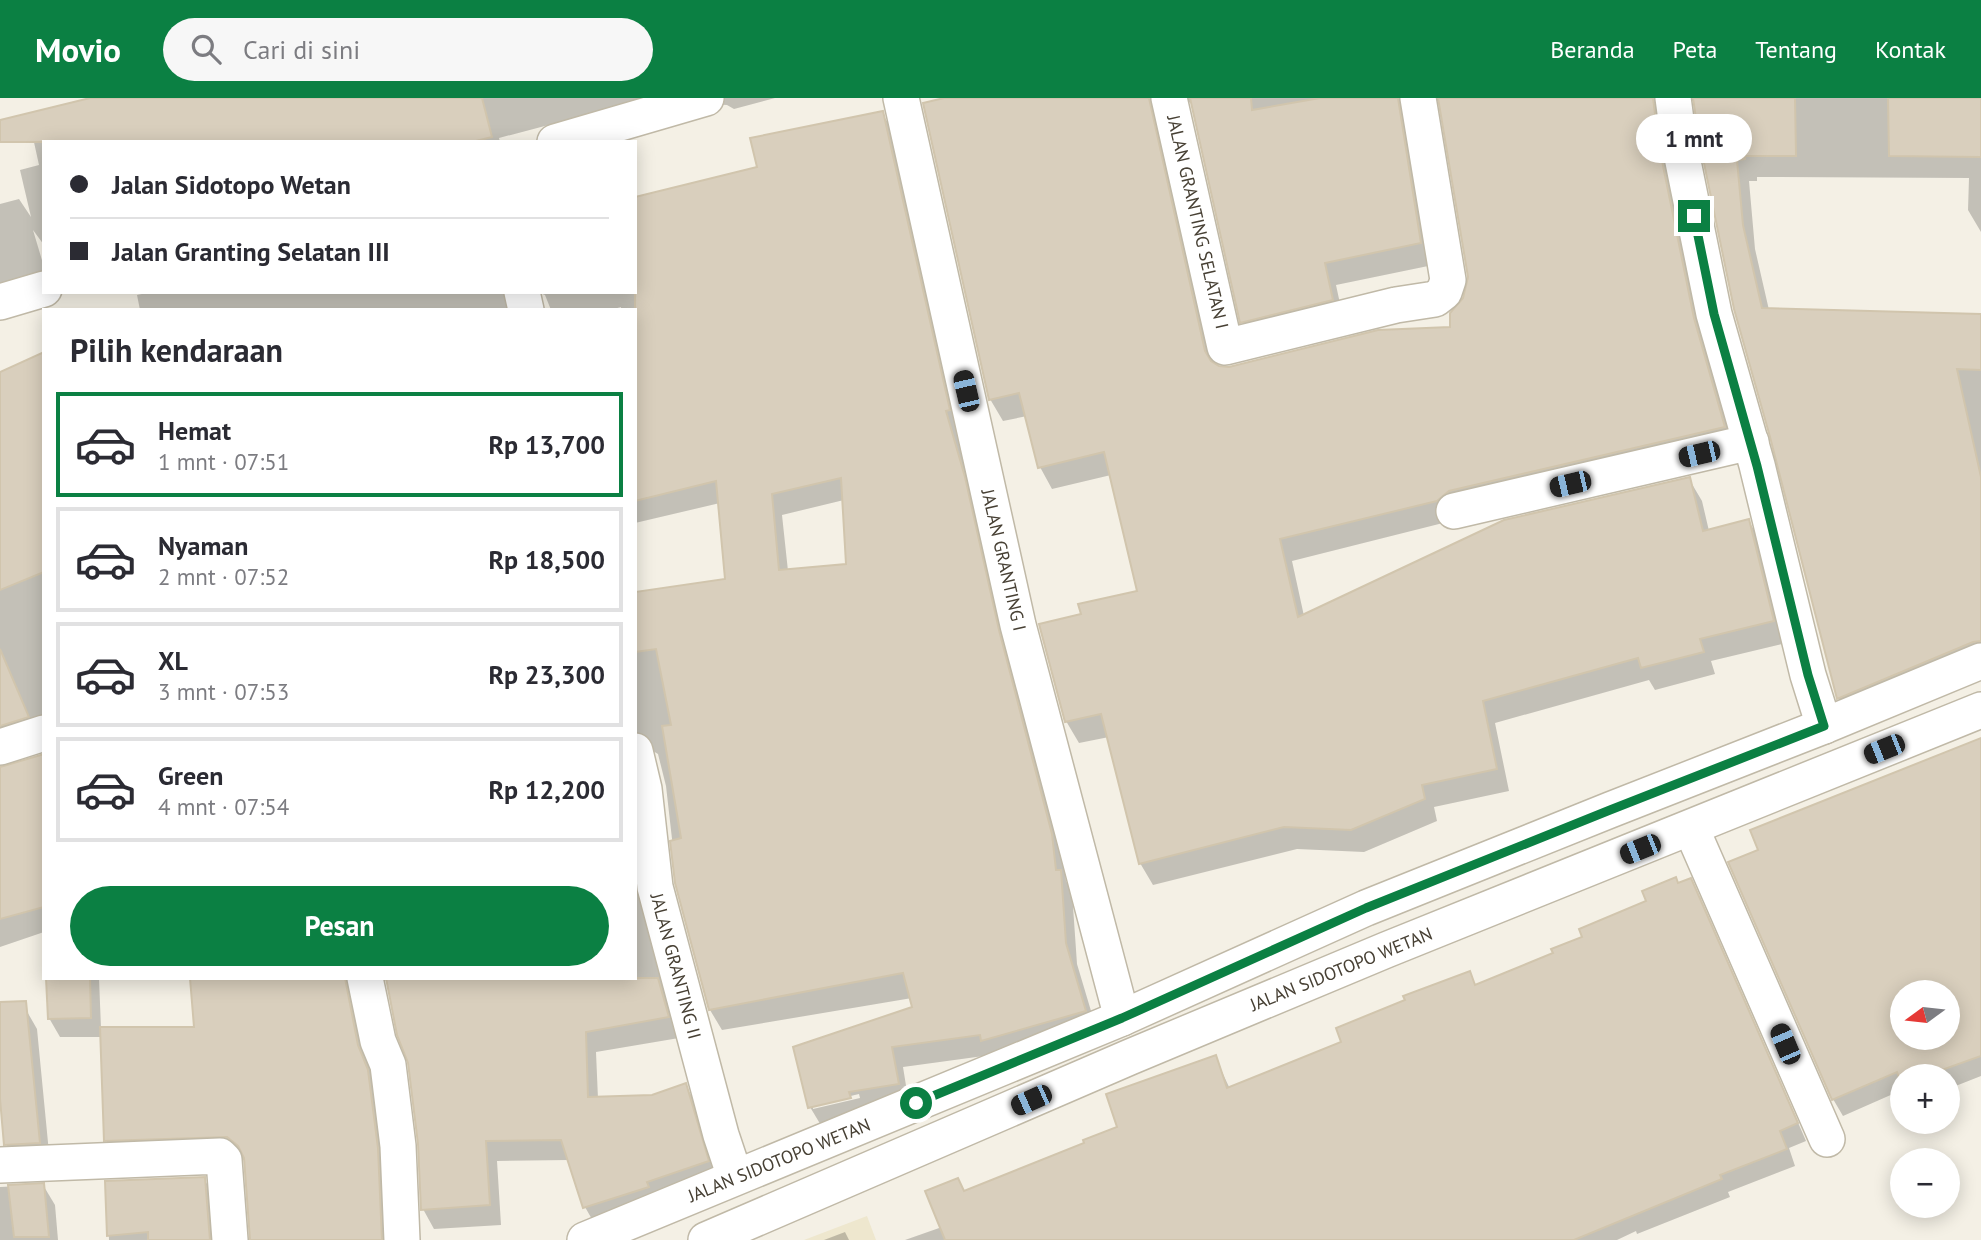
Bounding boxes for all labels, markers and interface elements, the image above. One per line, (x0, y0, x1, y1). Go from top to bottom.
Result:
search box (163, 18, 653, 81)
text: Movio (35, 28, 121, 71)
icon: search (187, 30, 225, 68)
text: Cari di sini (243, 33, 360, 66)
text: Beranda (1550, 34, 1635, 65)
text: Peta (1673, 34, 1717, 65)
text: Tentang (1755, 34, 1837, 65)
text: Kontak (1875, 34, 1946, 65)
street label: JALAN GRANTING SELATAN I (1162, 112, 1234, 331)
callout: 1 mnt (1636, 115, 1752, 164)
text: 1 mnt (1665, 124, 1723, 153)
text: Jalan Sidotopo Wetan (112, 168, 351, 201)
route end (1678, 200, 1710, 232)
text: Jalan Granting Selatan III (112, 235, 390, 268)
text: Pilih kendaraan (70, 329, 283, 371)
car (952, 368, 981, 414)
icon: car (74, 413, 137, 476)
text: Hemat (158, 414, 231, 447)
text: Rp 13,700 (488, 428, 605, 461)
car (1677, 439, 1722, 469)
text: 1 mnt · 07:51 (158, 447, 289, 476)
car (1548, 469, 1593, 499)
street label: JALAN GRANTING I (976, 486, 1032, 633)
icon: car (74, 528, 137, 591)
text: Nyaman (158, 529, 248, 562)
text: Rp 18,500 (488, 543, 605, 576)
text: 2 mnt · 07:52 (158, 562, 289, 591)
icon: car (74, 643, 137, 706)
text: XL (158, 644, 188, 677)
text: Rp 23,300 (488, 658, 605, 691)
text: 3 mnt · 07:53 (158, 677, 289, 706)
car (1861, 731, 1908, 767)
icon: car (74, 758, 137, 821)
text: Green (158, 759, 223, 792)
text: Rp 12,200 (488, 773, 605, 806)
text: 4 mnt · 07:54 (158, 792, 289, 821)
car (1617, 831, 1664, 867)
button: Pesan (70, 886, 609, 966)
street label: JALAN GRANTING II (645, 890, 707, 1042)
street label: JALAN SIDOTOPO WETAN (1246, 922, 1436, 1016)
north arrow (1890, 980, 1960, 1050)
map controls (1890, 980, 1960, 1218)
car (1768, 1021, 1803, 1067)
button: + (1890, 1064, 1960, 1134)
car (1008, 1082, 1055, 1118)
route start (900, 1087, 932, 1119)
street label: JALAN SIDOTOPO WETAN (684, 1113, 874, 1207)
button: − (1890, 1148, 1960, 1218)

